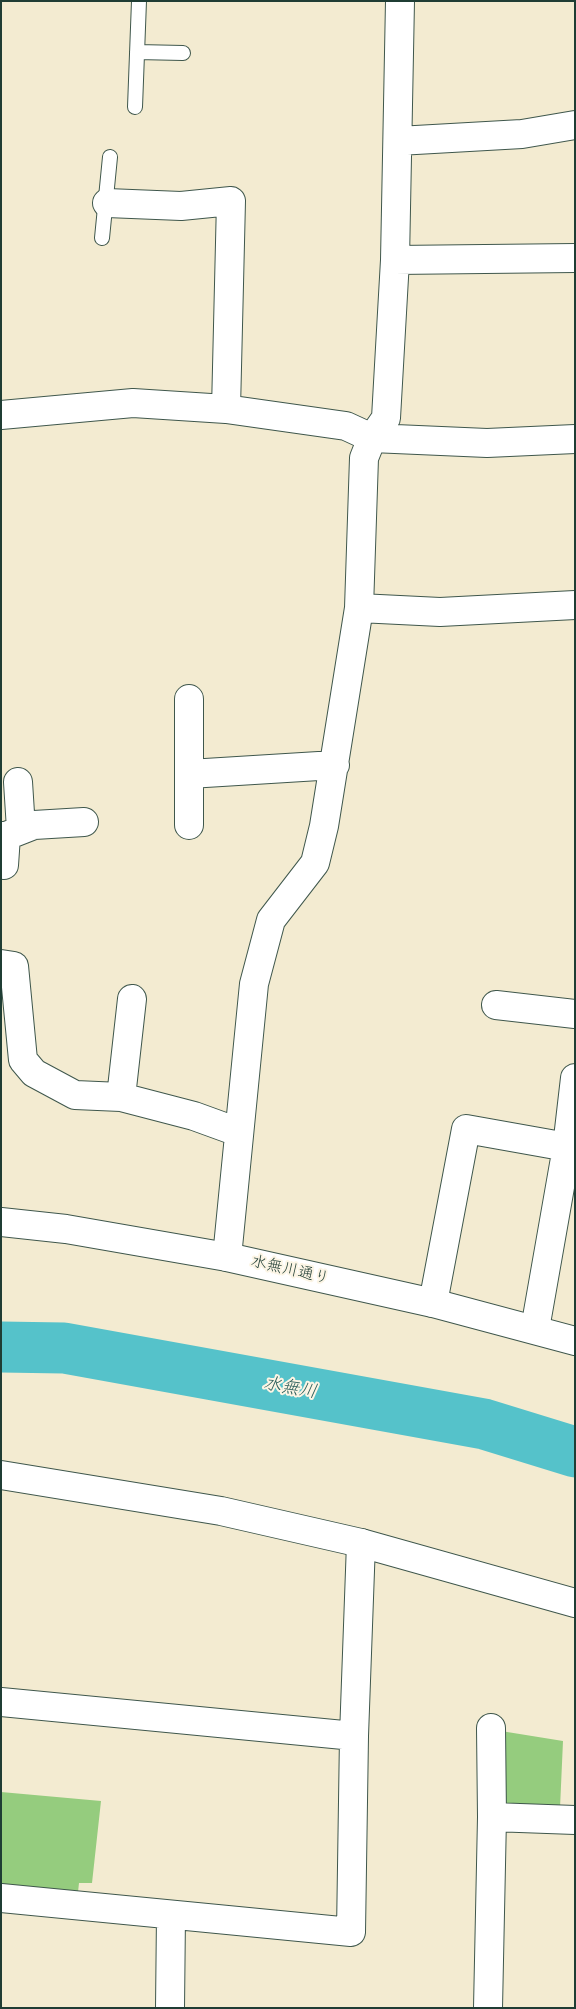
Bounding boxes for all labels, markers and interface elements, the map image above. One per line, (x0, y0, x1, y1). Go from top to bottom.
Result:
street label: 水無川通り (249, 1253, 331, 1289)
water label: 水無川 (262, 1374, 318, 1404)

